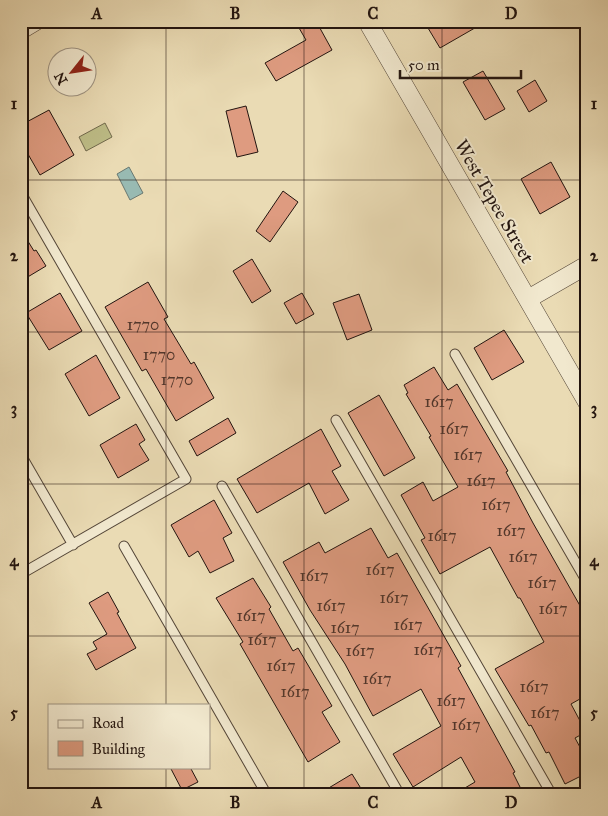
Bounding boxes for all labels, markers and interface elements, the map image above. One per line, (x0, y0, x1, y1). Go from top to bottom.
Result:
text: A (91, 4, 103, 23)
text: B (230, 4, 240, 23)
text: C (368, 4, 379, 23)
text: D (505, 4, 518, 23)
north arrow (48, 48, 98, 98)
scale bar (400, 48, 522, 80)
text: 50 m (408, 56, 440, 74)
text: N (51, 69, 72, 88)
text: 1 (11, 94, 18, 113)
text: 1 (591, 94, 598, 113)
street label: West Tepee Street (450, 135, 539, 267)
text: 2 (10, 246, 19, 265)
text: 2 (590, 246, 599, 265)
house number: 1770 (127, 315, 159, 334)
house number: 1770 (143, 345, 175, 364)
house number: 1770 (161, 370, 193, 389)
house number: 1617 (424, 392, 454, 411)
text: 3 (11, 399, 17, 419)
text: 3 (591, 399, 597, 419)
house number: 1617 (439, 419, 469, 438)
house number: 1617 (453, 445, 483, 464)
house number: 1617 (466, 471, 496, 490)
house number: 1617 (481, 495, 511, 514)
house number: 1617 (496, 521, 526, 540)
house number: 1617 (427, 526, 457, 545)
house number: 1617 (508, 547, 538, 566)
text: 4 (10, 551, 20, 571)
text: 4 (590, 551, 600, 571)
house number: 1617 (365, 560, 395, 579)
house number: 1617 (299, 566, 329, 585)
house number: 1617 (527, 573, 557, 592)
house number: 1617 (379, 588, 409, 607)
house number: 1617 (316, 596, 346, 615)
house number: 1617 (538, 599, 568, 618)
house number: 1617 (236, 606, 266, 625)
house number: 1617 (393, 615, 423, 634)
house number: 1617 (330, 618, 360, 637)
house number: 1617 (247, 630, 277, 649)
house number: 1617 (413, 640, 443, 659)
house number: 1617 (345, 641, 375, 660)
house number: 1617 (266, 656, 296, 675)
house number: 1617 (362, 669, 392, 688)
house number: 1617 (519, 677, 549, 696)
house number: 1617 (280, 682, 310, 701)
house number: 1617 (436, 691, 466, 710)
text: 5 (10, 703, 18, 722)
house number: 1617 (530, 703, 560, 722)
text: 5 (590, 703, 598, 722)
legend (48, 704, 210, 768)
text: Road (92, 714, 124, 732)
house number: 1617 (451, 715, 481, 734)
text: Building (92, 740, 146, 758)
text: A (91, 793, 103, 812)
text: B (230, 793, 240, 812)
text: C (368, 793, 379, 812)
text: D (505, 793, 518, 812)

